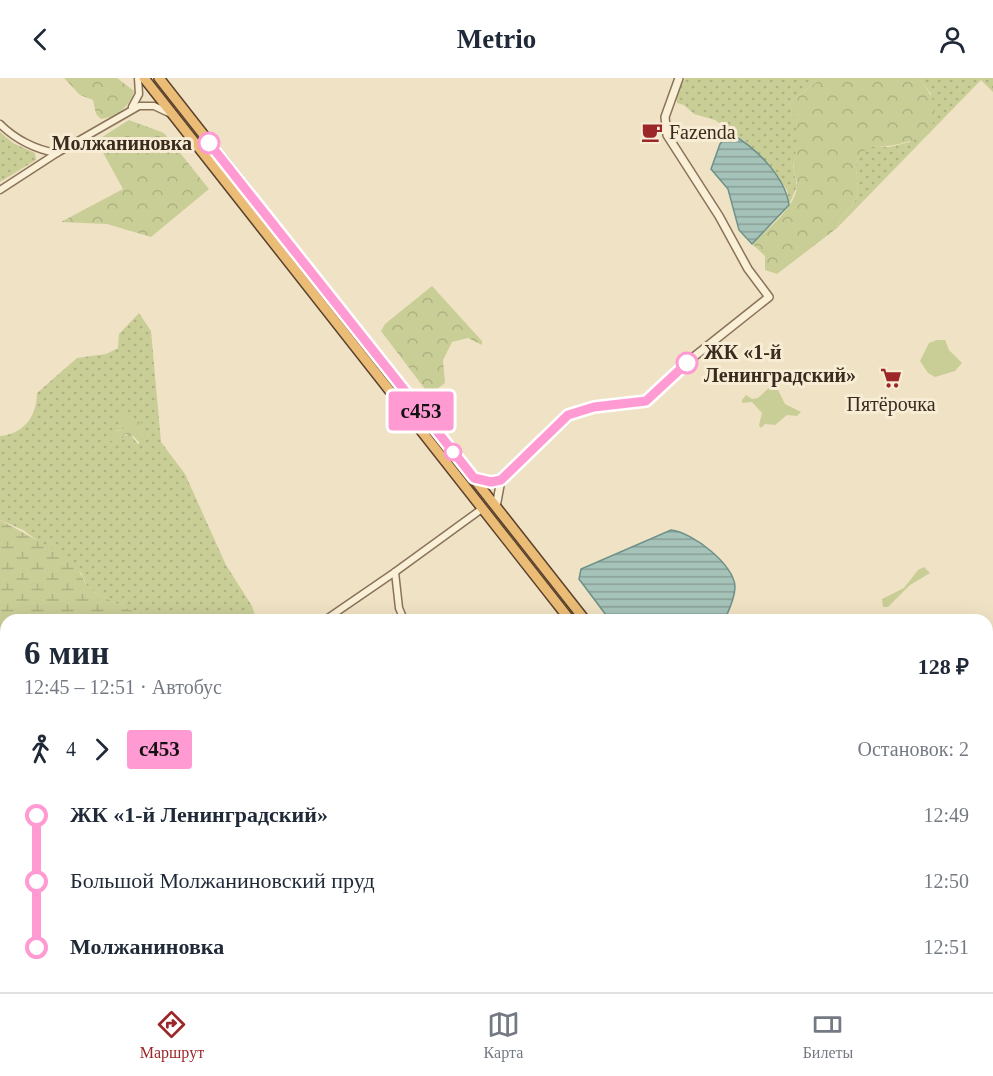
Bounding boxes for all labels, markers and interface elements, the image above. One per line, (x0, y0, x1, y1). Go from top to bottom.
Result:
icon: back (24, 23, 57, 56)
icon: person (936, 23, 969, 56)
text: Metrio (457, 24, 536, 54)
cafe icon: Fazenda (640, 120, 664, 144)
place label: Fazenda (669, 121, 736, 143)
place label: Молжаниновка (52, 132, 192, 154)
marker: Молжаниновка (198, 132, 220, 154)
place label: ЖК «1-й Ленинградский» (704, 341, 856, 387)
marker: ЖК «1-й Ленинградский» (676, 352, 698, 374)
supermarket icon: Пятёрочка (879, 366, 903, 390)
line badge: с453 (379, 392, 463, 430)
place label: Пятёрочка (846, 393, 936, 416)
text: с453 (401, 399, 441, 423)
unlabelled marker (444, 443, 462, 461)
text: 6 мин (24, 635, 109, 671)
text: 128 ₽ (918, 654, 969, 679)
text: 12:45 – 12:51 · Автобус (24, 676, 222, 698)
icon: walk (24, 733, 57, 766)
icon: forward (85, 733, 118, 766)
text: с453 (139, 737, 180, 761)
text: 4 (66, 738, 76, 760)
text: Остановок: 2 (858, 738, 969, 760)
text: ЖК «1-й Ленинградский» (70, 802, 328, 827)
text: 12:49 (923, 804, 969, 826)
text: Большой Молжаниновский пруд (70, 868, 375, 893)
text: 12:50 (923, 870, 969, 892)
text: Молжаниновка (70, 934, 224, 959)
text: 12:51 (923, 936, 969, 958)
tab: Маршрут (140, 1008, 204, 1062)
tab: Карта (484, 1008, 523, 1062)
tab: Билеты (803, 1008, 853, 1062)

